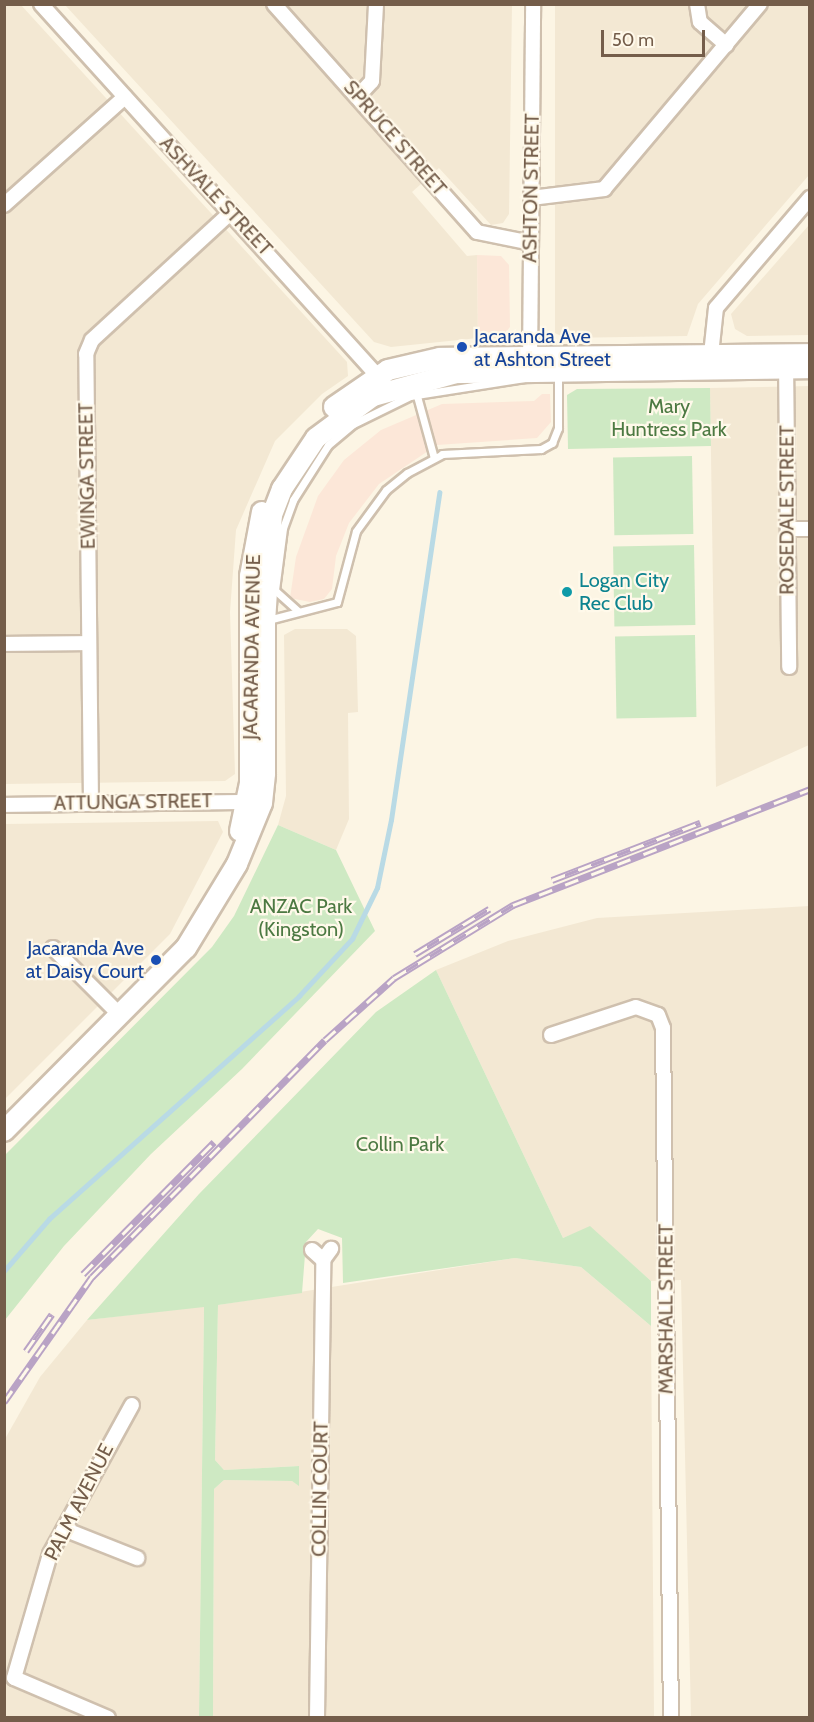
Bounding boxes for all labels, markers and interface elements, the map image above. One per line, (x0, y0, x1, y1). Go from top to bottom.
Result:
scale bar (604, 18, 708, 56)
text: 50 m (612, 29, 654, 51)
street label: SPRUCE STREET (338, 75, 452, 201)
street label: ASHTON STREET (518, 113, 544, 263)
street label: ASHVALE STREET (155, 131, 277, 261)
place label: Jacaranda Ave at Ashton Street (474, 324, 611, 371)
marker: Jacaranda Ave at Ashton Street (455, 340, 469, 354)
park label: Mary Huntress Park (611, 394, 727, 441)
street label: EWINGA STREET (74, 402, 100, 550)
street label: ROSEDALE STREET (775, 425, 799, 595)
street label: JACARANDA AVENUE (238, 554, 266, 740)
place label: Logan City Rec Club (579, 568, 669, 615)
marker: Logan City Rec Club (560, 585, 574, 599)
street label: ATTUNGA STREET (54, 789, 212, 815)
park label: ANZAC Park (Kingston) (250, 895, 352, 942)
place label: Jacaranda Ave at Daisy Court (26, 936, 144, 983)
marker: Jacaranda Ave at Daisy Court (149, 953, 163, 967)
park label: Collin Park (356, 1132, 444, 1156)
street label: MARSHALL STREET (654, 1224, 678, 1394)
street label: COLLIN COURT (307, 1421, 333, 1557)
street label: PALM AVENUE (39, 1440, 119, 1564)

